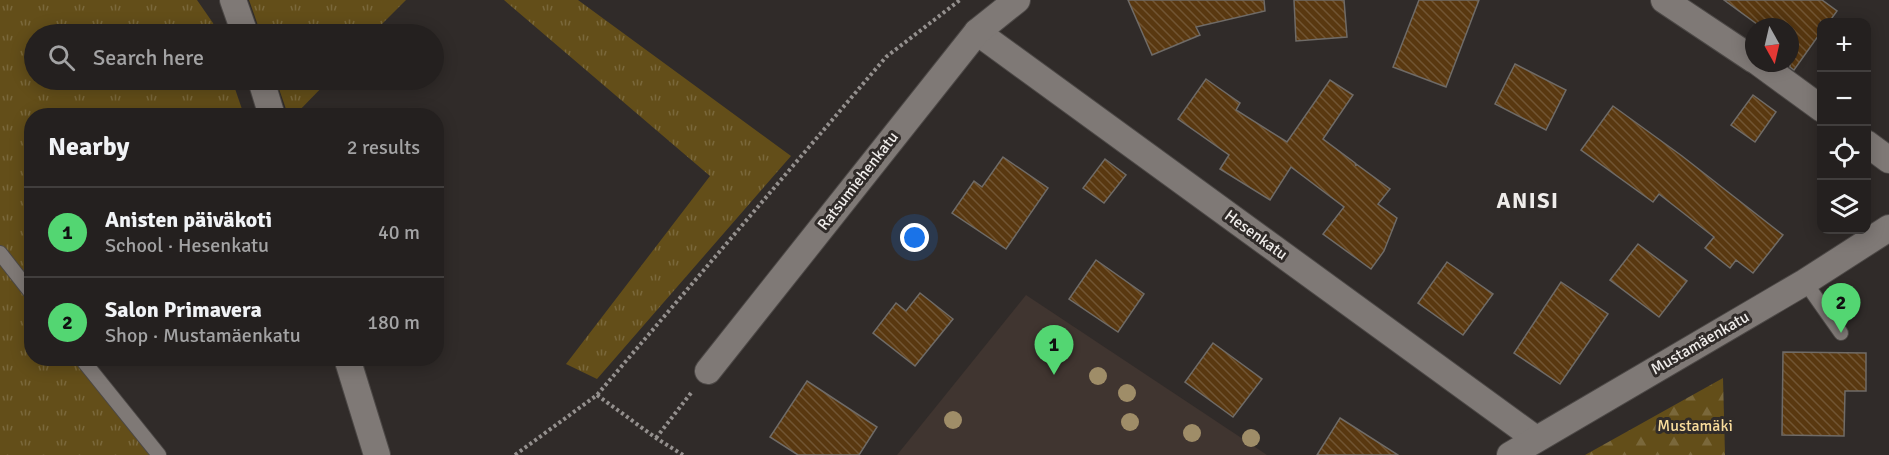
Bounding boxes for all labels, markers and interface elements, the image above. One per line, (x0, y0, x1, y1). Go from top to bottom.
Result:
north arrow (1745, 18, 1799, 72)
map controls (1817, 18, 1871, 234)
button: + (1817, 18, 1871, 72)
search box (24, 24, 444, 90)
icon: search (45, 41, 78, 74)
text: Search here (93, 44, 204, 71)
button: − (1817, 72, 1871, 126)
button: locate (1817, 126, 1871, 180)
street label: Ratsumiehenkatu (813, 128, 903, 234)
text: Nearby (48, 131, 129, 163)
text: 2 results (347, 135, 420, 160)
button: layers (1817, 180, 1871, 234)
district label: ANISI (1497, 187, 1559, 214)
street label: Hesenkatu (1221, 205, 1291, 265)
text: Anisten päiväkoti (105, 206, 272, 233)
text: 1 (62, 220, 73, 245)
text: 40 m (378, 220, 420, 245)
your location (900, 223, 929, 252)
text: School · Hesenkatu (105, 233, 269, 258)
pin: 2 (1822, 284, 1860, 333)
text: Salon Primavera (105, 296, 262, 323)
street label: Mustamäenkatu (1647, 307, 1753, 379)
text: 2 (62, 310, 73, 335)
text: 180 m (367, 310, 420, 335)
text: Shop · Mustamäenkatu (105, 323, 301, 348)
pin: 1 (1034, 326, 1074, 375)
park label: Mustamäki (1657, 416, 1733, 436)

